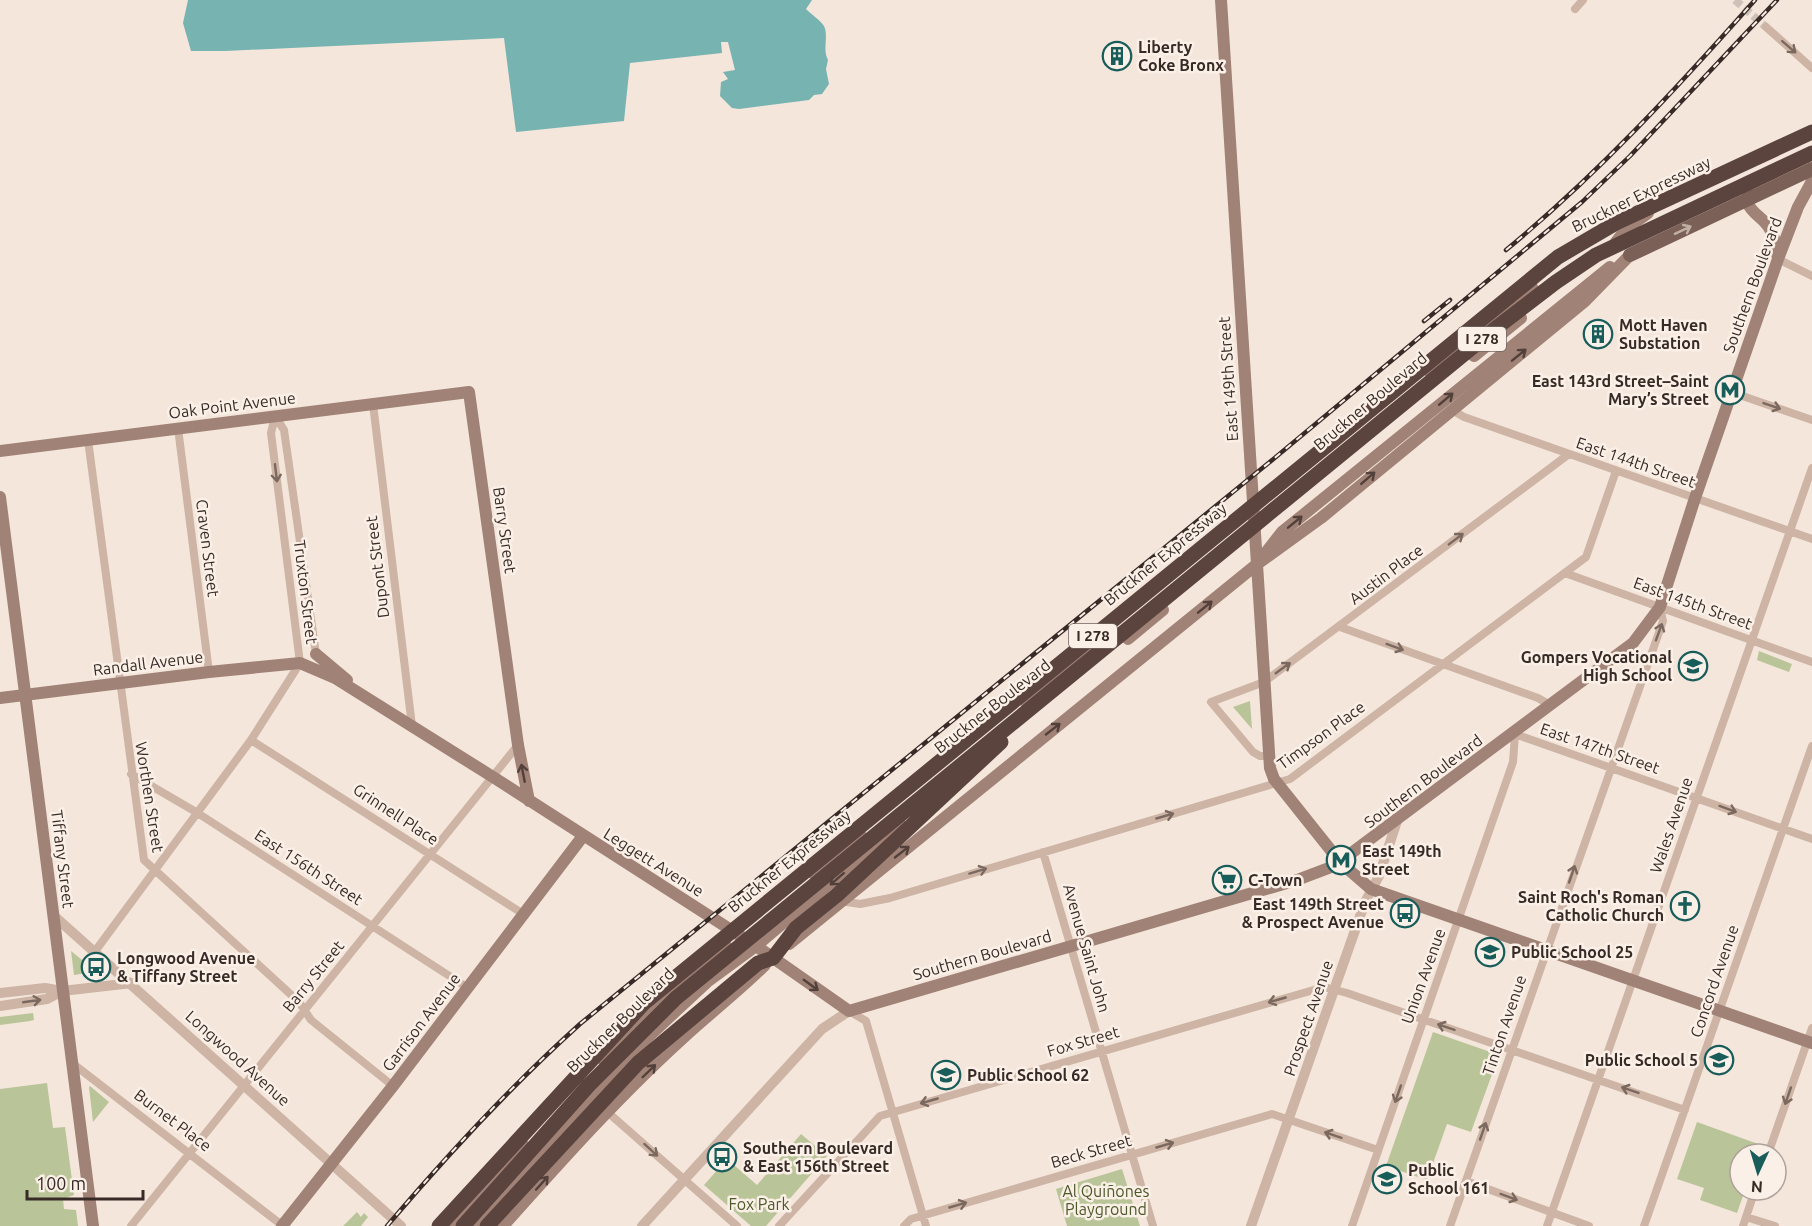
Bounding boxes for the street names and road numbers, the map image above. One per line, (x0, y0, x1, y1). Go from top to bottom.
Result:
street label: Bruckner Expressway (1569, 152, 1714, 235)
street label: Southern Boulevard (1719, 215, 1785, 355)
street label: East 149th Street (1215, 315, 1241, 442)
road number: I 278 (1458, 327, 1506, 351)
street label: Bruckner Boulevard (1310, 349, 1430, 453)
street label: Oak Point Avenue (167, 388, 297, 422)
street label: East 144th Street (1574, 433, 1699, 491)
street label: Barry Street (490, 486, 520, 575)
street label: Craven Street (193, 498, 223, 599)
street label: Bruckner Expressway (1100, 499, 1230, 609)
street label: Dupont Street (362, 514, 392, 619)
street label: Truxton Street (291, 539, 321, 646)
street label: Austin Place (1346, 540, 1426, 608)
street label: East 145th Street (1631, 573, 1755, 633)
road number: I 278 (1069, 624, 1117, 648)
street label: Randall Avenue (92, 647, 204, 679)
street label: Bruckner Boulevard (931, 655, 1053, 757)
street label: Timpson Place (1274, 697, 1368, 773)
street label: East 147th Street (1538, 719, 1663, 777)
street label: Southern Boulevard (1360, 731, 1486, 831)
street label: Worthen Street (132, 740, 168, 854)
street label: Wales Avenue (1646, 775, 1696, 875)
street label: Grinnell Place (350, 780, 442, 848)
street label: Bruckner Expressway (724, 806, 854, 916)
street label: Tiffany Street (48, 809, 78, 910)
street label: Leggett Avenue (601, 824, 707, 900)
street label: East 156th Street (252, 825, 367, 909)
street label: Avenue Saint John (1060, 882, 1114, 1014)
street label: Concord Avenue (1686, 922, 1742, 1040)
street label: Union Avenue (1397, 926, 1449, 1026)
street label: Southern Boulevard (911, 927, 1053, 983)
street label: Barry Street (279, 936, 348, 1015)
street label: Prospect Avenue (1280, 958, 1336, 1078)
street label: Bruckner Boulevard (563, 964, 677, 1076)
street label: Garrison Avenue (378, 970, 464, 1074)
street label: Tinton Avenue (1478, 973, 1530, 1077)
street label: Longwood Avenue (182, 1007, 294, 1109)
street label: Fox Street (1045, 1022, 1122, 1060)
street label: Burnet Place (131, 1085, 215, 1155)
street label: Beck Street (1049, 1131, 1134, 1171)

